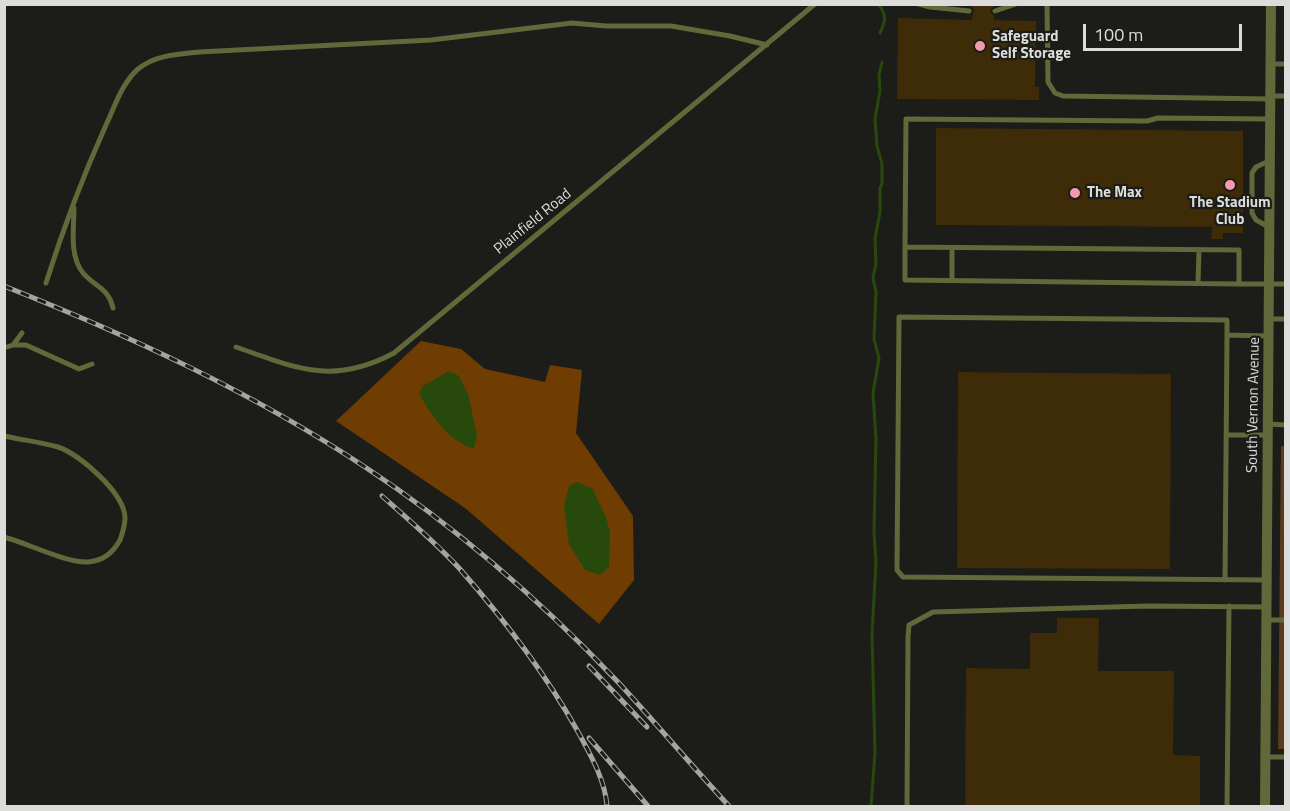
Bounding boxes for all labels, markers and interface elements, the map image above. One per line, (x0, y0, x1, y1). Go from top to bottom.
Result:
scale bar (1086, 12, 1245, 50)
text: 100 m (1094, 21, 1143, 48)
place label: Safeguard Self Storage (992, 28, 1071, 63)
marker: Safeguard Self Storage (973, 39, 987, 53)
marker: The Stadium Club (1223, 178, 1237, 192)
place label: The Max (1087, 184, 1142, 202)
street label: Plainfield Road (491, 185, 575, 259)
marker: The Max (1068, 186, 1082, 200)
place label: The Stadium Club (1189, 194, 1271, 229)
street label: South Vernon Avenue (1244, 337, 1264, 473)

